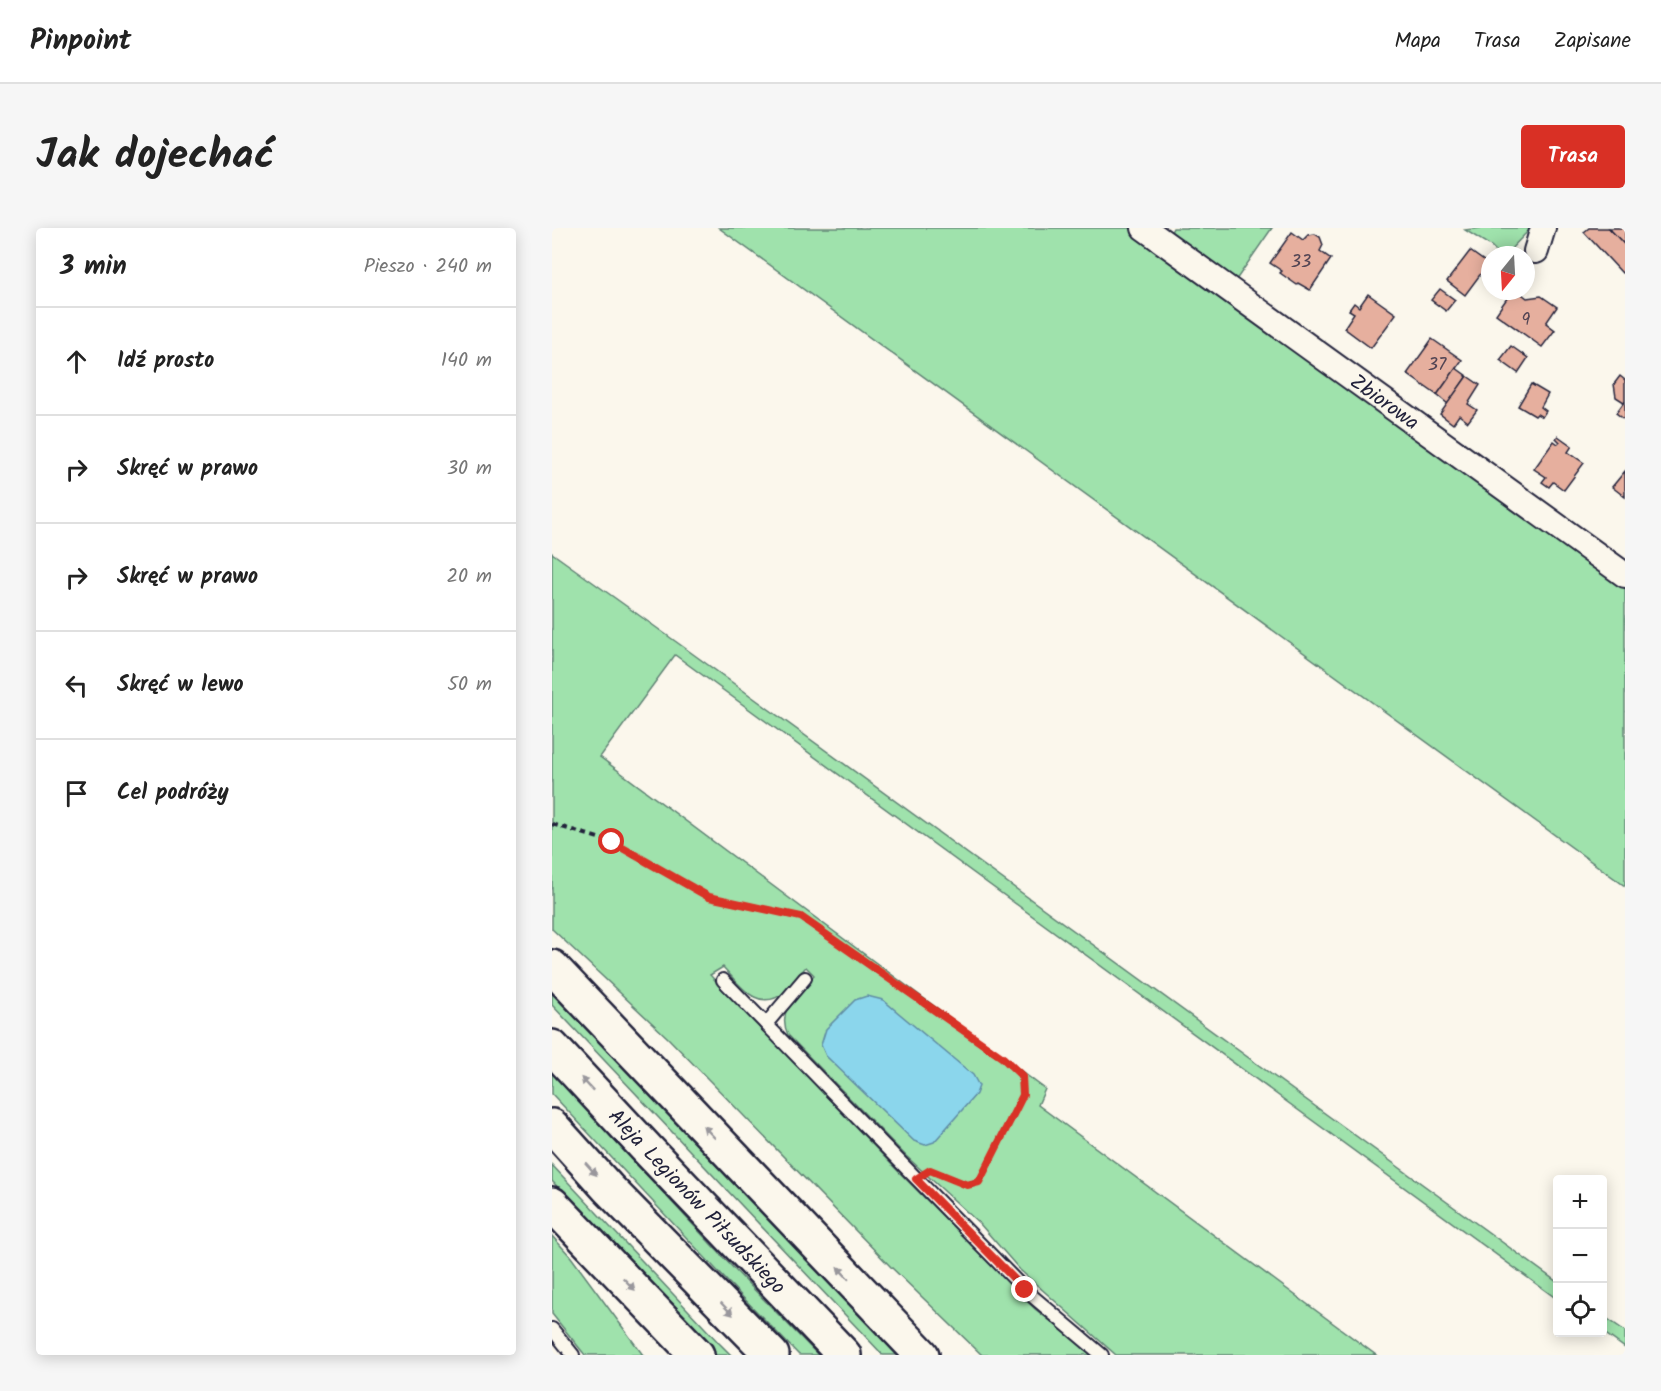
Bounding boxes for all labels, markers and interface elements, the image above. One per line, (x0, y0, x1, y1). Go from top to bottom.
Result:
text: Pinpoint (30, 19, 131, 64)
text: Mapa (1395, 25, 1441, 58)
text: Trasa (1474, 25, 1521, 58)
text: Zapisane (1554, 25, 1631, 58)
text: Jak dojechać (36, 123, 274, 190)
button: Trasa (1521, 125, 1625, 188)
text: 3 min (60, 246, 127, 288)
north arrow (1481, 246, 1535, 300)
house number: 33 (1291, 248, 1311, 277)
text: Pieszo · 240 m (364, 251, 492, 283)
house number: 9 (1522, 306, 1531, 335)
text: Idź prosto (117, 344, 214, 379)
icon: ahead (60, 345, 93, 378)
text: 140 m (441, 345, 492, 377)
house number: 37 (1428, 351, 1447, 380)
street label: Zbiorowa (1342, 366, 1426, 439)
text: Skręć w prawo (117, 452, 258, 487)
icon: right (60, 453, 93, 486)
text: 30 m (447, 453, 492, 485)
text: Skręć w prawo (117, 560, 258, 595)
icon: right (60, 561, 93, 594)
text: 20 m (446, 561, 492, 593)
text: Skręć w lewo (117, 668, 244, 703)
icon: left (60, 669, 93, 702)
text: 50 m (447, 669, 492, 701)
text: Cel podróży (117, 776, 229, 811)
icon: arrive (60, 777, 93, 810)
route start (598, 828, 624, 854)
one-way arrow (580, 1077, 594, 1092)
street label: Aleja Legionów Piłsudskiego (600, 1102, 793, 1303)
one-way arrow (702, 1124, 716, 1139)
one-way arrow (584, 1161, 597, 1176)
map controls (1553, 1175, 1607, 1337)
button: + (1553, 1175, 1607, 1229)
button: − (1553, 1229, 1607, 1283)
one-way arrow (836, 1266, 850, 1281)
route end (1011, 1276, 1037, 1302)
one-way arrow (621, 1277, 635, 1291)
button: locate (1553, 1283, 1607, 1337)
one-way arrow (720, 1301, 734, 1315)

